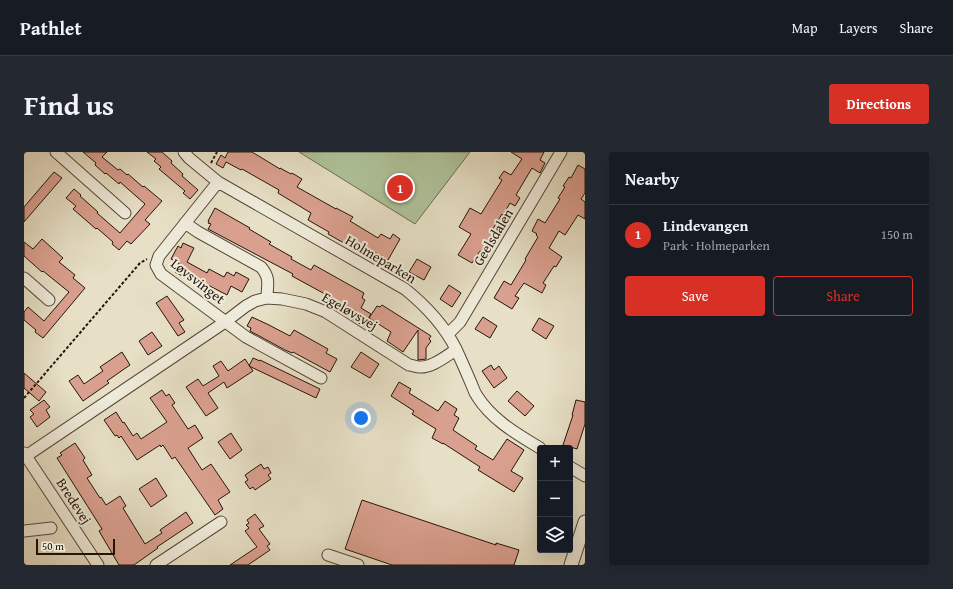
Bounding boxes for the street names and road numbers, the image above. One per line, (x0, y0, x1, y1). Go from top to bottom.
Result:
street label: Geelsdalen (468, 205, 518, 269)
street label: Holmeparken (342, 230, 420, 288)
street label: Løvsvinget (167, 253, 229, 309)
street label: Egeløvsvej (318, 287, 382, 335)
street label: Bredevej (52, 474, 96, 528)

